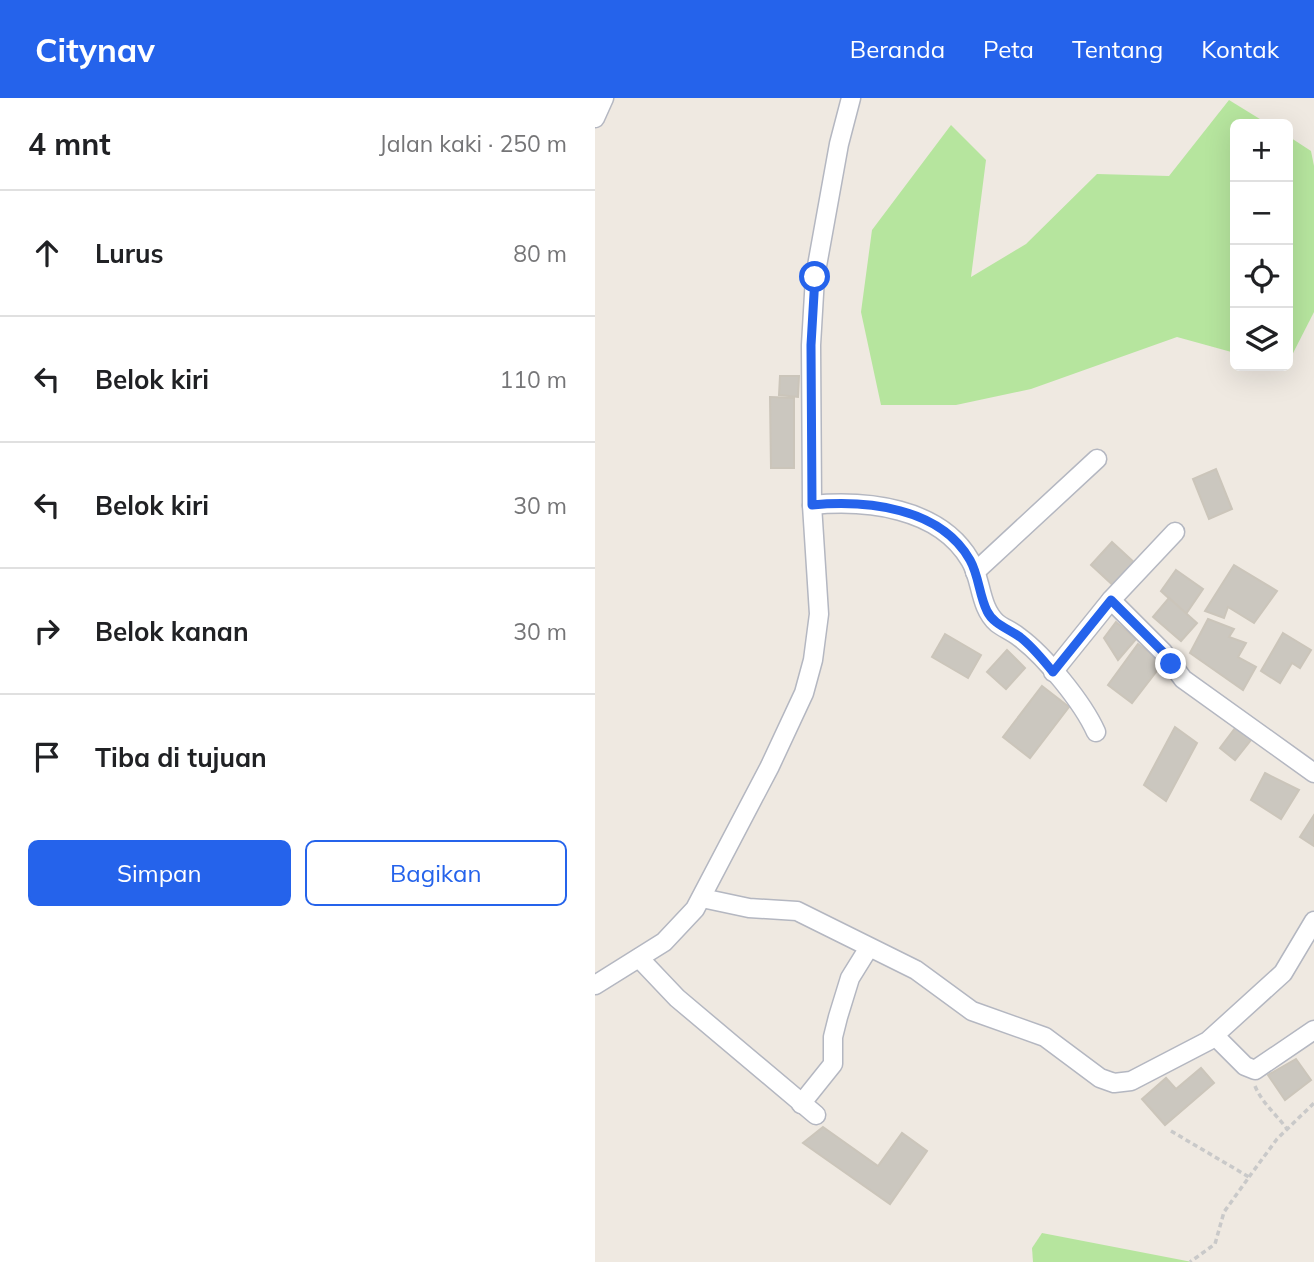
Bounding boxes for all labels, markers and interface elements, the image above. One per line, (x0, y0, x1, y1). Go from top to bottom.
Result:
text: Citynav (35, 29, 155, 70)
text: Beranda (850, 34, 945, 64)
text: Peta (983, 34, 1034, 64)
text: Tentang (1072, 34, 1163, 64)
text: Kontak (1201, 34, 1279, 64)
map controls (1230, 119, 1293, 371)
button: + (1230, 119, 1293, 182)
text: 4 mnt (28, 125, 111, 163)
text: Jalan kaki · 250 m (379, 129, 567, 158)
button: − (1230, 182, 1293, 245)
icon: ahead (28, 234, 66, 272)
text: Lurus (95, 237, 164, 270)
text: 80 m (513, 239, 567, 268)
button: locate (1230, 245, 1293, 308)
route start (799, 261, 830, 292)
button: layers (1230, 308, 1293, 371)
icon: left (28, 360, 66, 398)
text: Belok kiri (95, 363, 209, 396)
text: 110 m (499, 365, 567, 394)
icon: left (28, 486, 66, 524)
text: Belok kiri (95, 489, 209, 522)
text: 30 m (513, 491, 567, 520)
icon: right (28, 612, 66, 650)
text: Belok kanan (95, 615, 249, 648)
text: 30 m (513, 617, 567, 646)
route end (1155, 648, 1186, 679)
icon: arrive (28, 738, 66, 776)
text: Tiba di tujuan (95, 741, 267, 774)
button: Simpan (28, 840, 291, 906)
button: Bagikan (305, 840, 567, 906)

